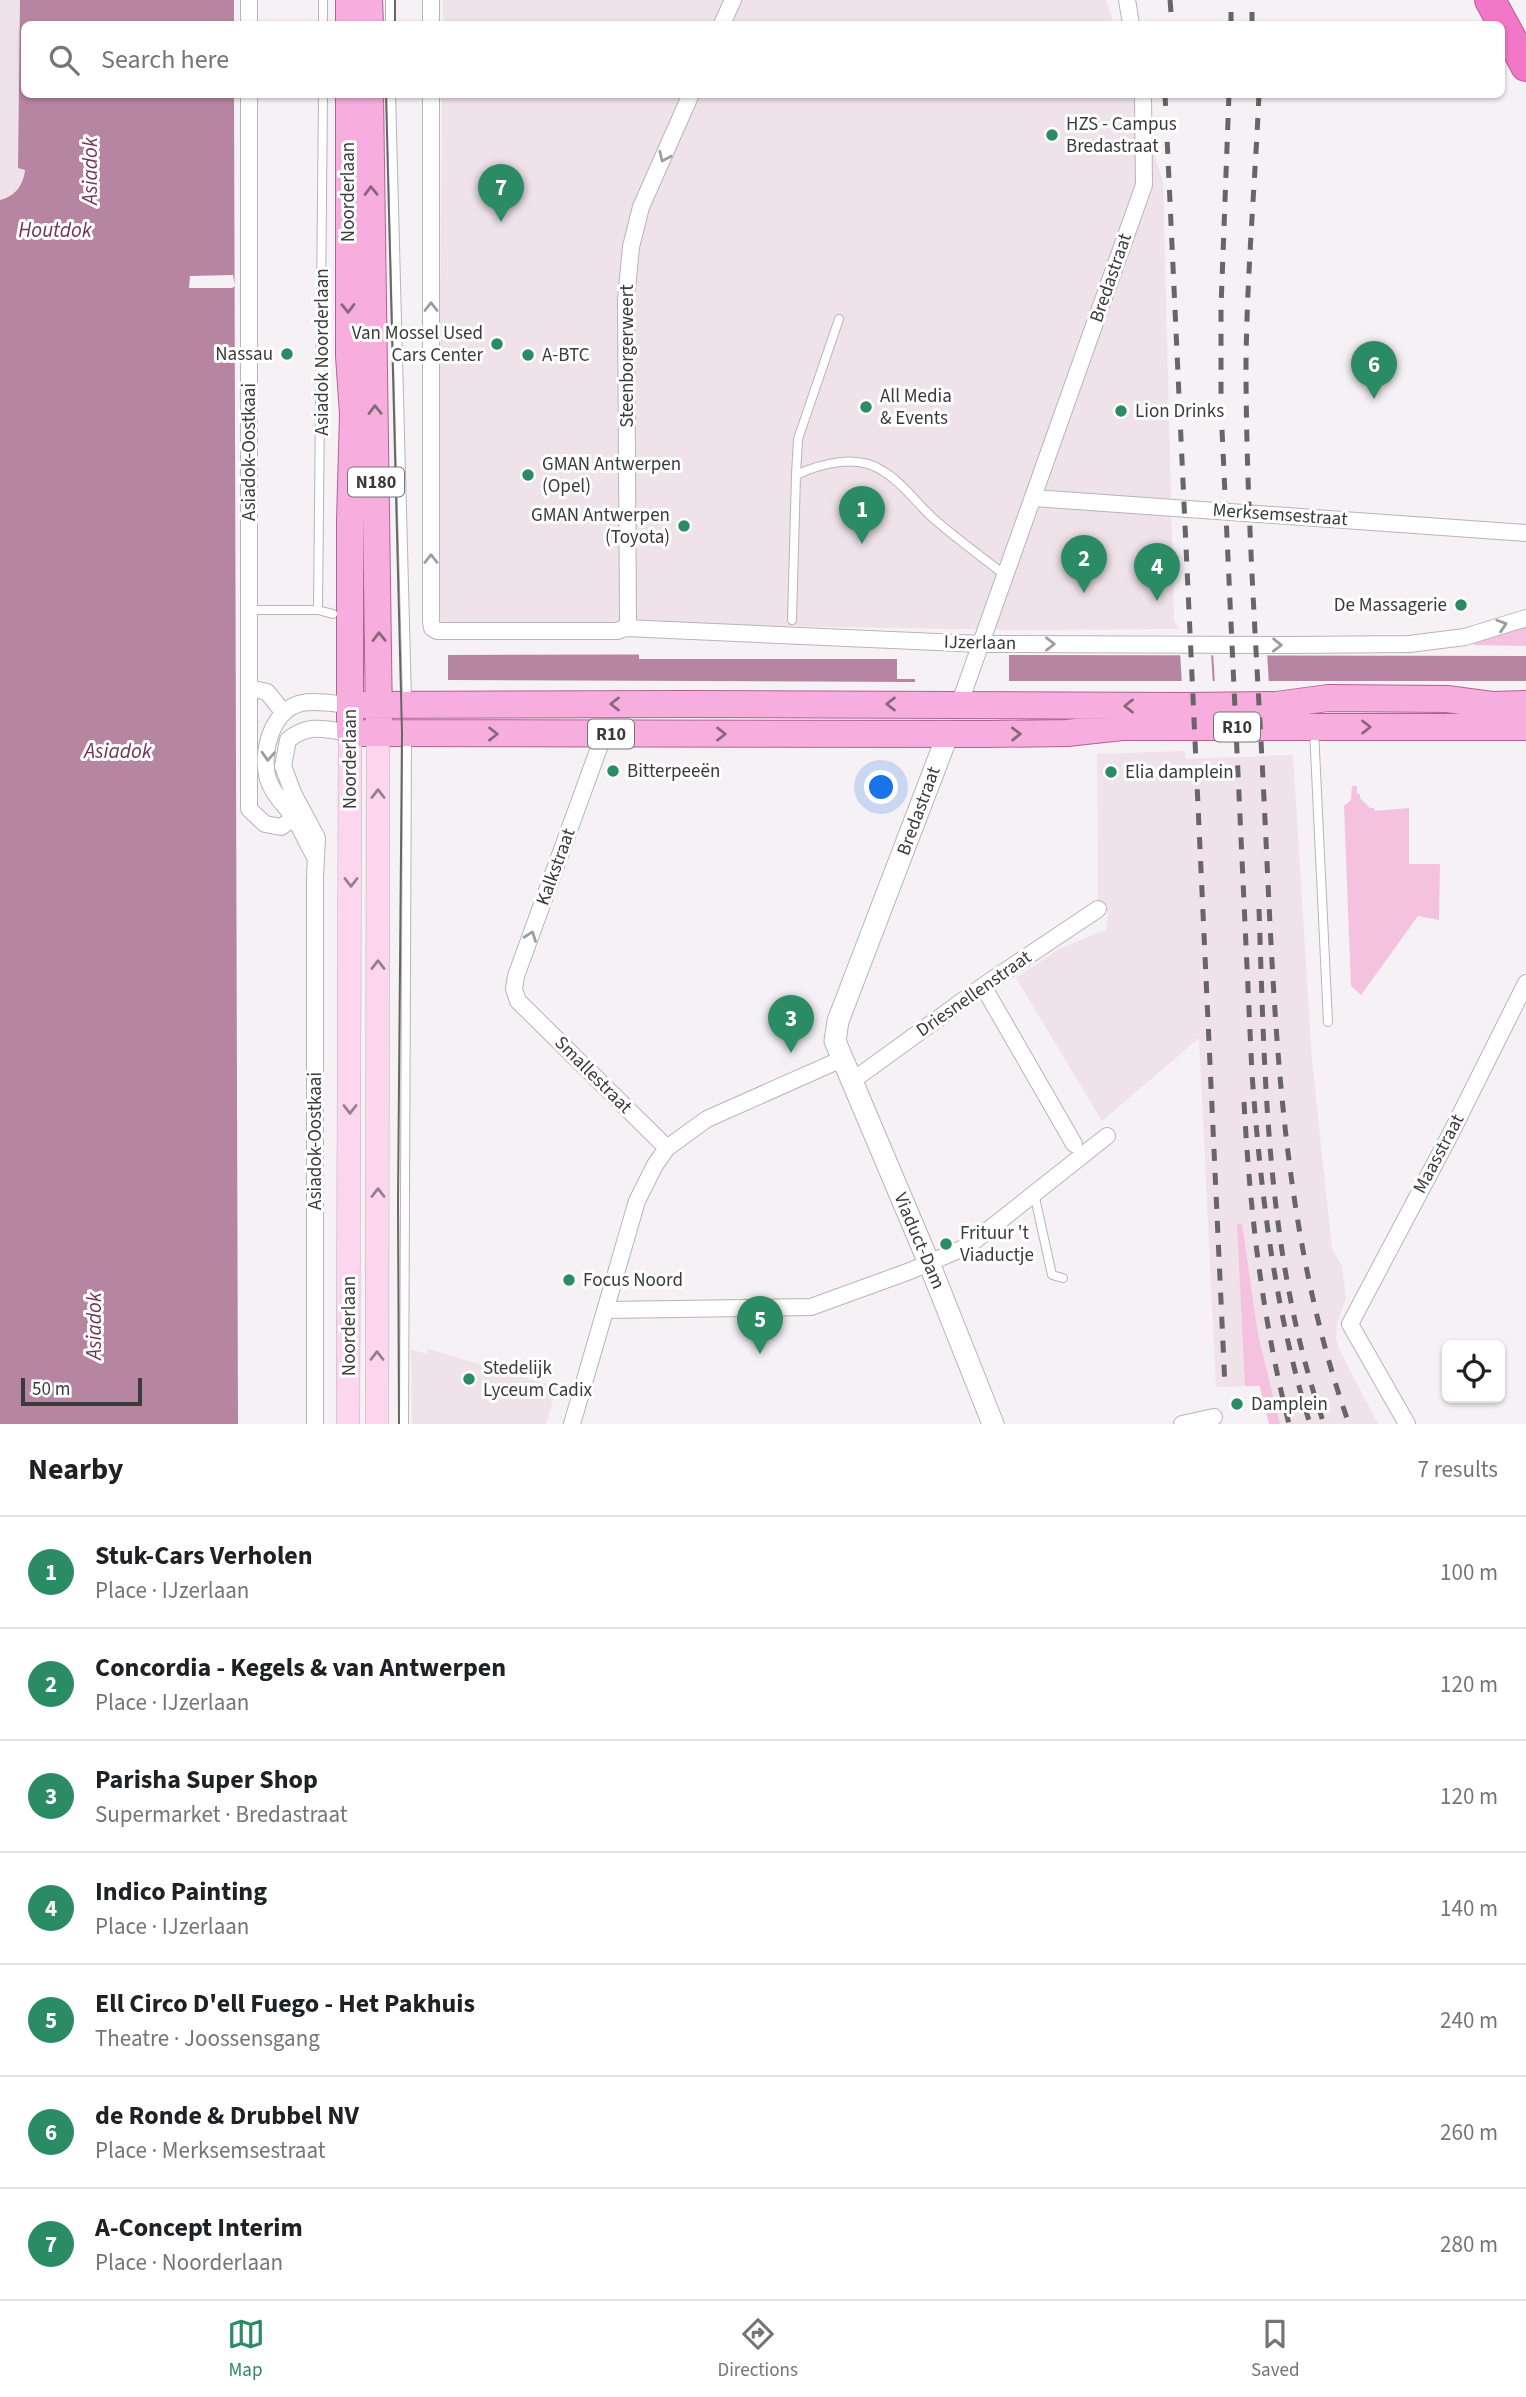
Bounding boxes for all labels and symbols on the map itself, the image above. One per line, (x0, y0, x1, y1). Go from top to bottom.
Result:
place label: HZS - Campus Bredastraat (1066, 111, 1177, 160)
marker: HZS - Campus Bredastraat (1044, 127, 1060, 143)
water label: Asiadok (75, 136, 105, 207)
street label: Noorderlaan (335, 142, 362, 242)
one-way arrow (658, 150, 672, 162)
pin: 7 (478, 164, 524, 222)
one-way arrow (364, 185, 379, 196)
water label: Houtdok (18, 215, 93, 245)
street label: Bredastraat (1083, 229, 1139, 326)
street label: Asiadok Noorderlaan (309, 268, 336, 436)
street label: Steenborgerweert (614, 284, 641, 428)
one-way arrow (423, 302, 439, 312)
one-way arrow (340, 303, 356, 314)
place label: Van Mossel Used Cars Center (352, 320, 483, 369)
marker: Van Mossel Used Cars Center (489, 336, 505, 352)
place label: Nassau (215, 341, 273, 368)
pin: 6 (1351, 341, 1397, 399)
place label: A-BTC (542, 342, 590, 369)
marker: Nassau (279, 346, 295, 362)
marker: A-BTC (520, 347, 536, 363)
street label: Asiadok-Oostkaai (236, 383, 263, 521)
place label: All Media & Events (880, 383, 952, 432)
place label: Lion Drinks (1135, 398, 1224, 425)
marker: All Media & Events (858, 399, 874, 415)
marker: Lion Drinks (1113, 403, 1129, 419)
one-way arrow (367, 404, 383, 414)
place label: GMAN Antwerpen (Opel) (542, 451, 681, 500)
marker: GMAN Antwerpen (Opel) (520, 467, 536, 483)
road number: N180 (348, 468, 404, 496)
pin: 1 (839, 486, 885, 544)
street label: Merksemsestraat (1212, 497, 1349, 533)
place label: GMAN Antwerpen (Toyota) (531, 502, 670, 551)
marker: GMAN Antwerpen (Toyota) (676, 518, 692, 534)
pin: 2 (1061, 535, 1107, 593)
pin: 4 (1134, 543, 1180, 601)
one-way arrow (423, 554, 439, 564)
place label: De Massagerie (1334, 592, 1447, 619)
marker: De Massagerie (1453, 597, 1469, 613)
one-way arrow (1496, 619, 1508, 634)
street label: IJzerlaan (944, 629, 1016, 657)
one-way arrow (371, 631, 387, 642)
one-way arrow (1045, 636, 1056, 652)
one-way arrow (1272, 637, 1283, 653)
one-way arrow (610, 696, 620, 712)
one-way arrow (885, 697, 896, 712)
one-way arrow (1124, 698, 1134, 714)
street label: Noorderlaan (337, 709, 364, 809)
road number: R10 (1214, 712, 1260, 742)
one-way arrow (1361, 719, 1372, 735)
road number: R10 (588, 720, 634, 748)
one-way arrow (489, 726, 499, 742)
one-way arrow (1011, 726, 1022, 742)
one-way arrow (716, 727, 727, 742)
water label: Asiadok (82, 736, 153, 766)
one-way arrow (260, 751, 275, 762)
place label: Bitterpeeën (627, 758, 720, 785)
place label: Elia damplein (1125, 759, 1234, 786)
street label: Bredastraat (890, 762, 948, 859)
marker: Bitterpeeën (605, 763, 621, 779)
marker: Elia damplein (1103, 764, 1119, 780)
your location (864, 770, 898, 804)
one-way arrow (370, 789, 386, 799)
street label: Kalkstraat (530, 824, 583, 909)
one-way arrow (343, 877, 359, 887)
one-way arrow (523, 930, 537, 943)
street label: Driesnellenstraat (911, 944, 1038, 1044)
one-way arrow (370, 960, 386, 970)
pin: 3 (768, 995, 814, 1053)
street label: Smallestraat (548, 1030, 638, 1120)
street label: Asiadok-Oostkaai (302, 1072, 329, 1210)
one-way arrow (342, 1104, 358, 1115)
street label: Maasstraat (1407, 1109, 1471, 1198)
one-way arrow (370, 1187, 385, 1198)
street label: Viaduct-Dam (887, 1189, 951, 1293)
place label: Frituur 't Viaductje (960, 1220, 1034, 1269)
marker: Frituur 't Viaductje (938, 1236, 954, 1252)
place label: Focus Noord (583, 1267, 683, 1294)
marker: Focus Noord (561, 1272, 577, 1288)
street label: Noorderlaan (336, 1276, 363, 1376)
water label: Asiadok (79, 1291, 109, 1362)
pin: 5 (737, 1296, 783, 1354)
one-way arrow (369, 1350, 385, 1361)
place label: Stedelijk Lyceum Cadix (483, 1355, 593, 1404)
marker: Stedelijk Lyceum Cadix (461, 1371, 477, 1387)
scale bar (21, 1375, 142, 1407)
place label: Damplein (1251, 1391, 1328, 1418)
marker: Damplein (1229, 1396, 1245, 1412)

